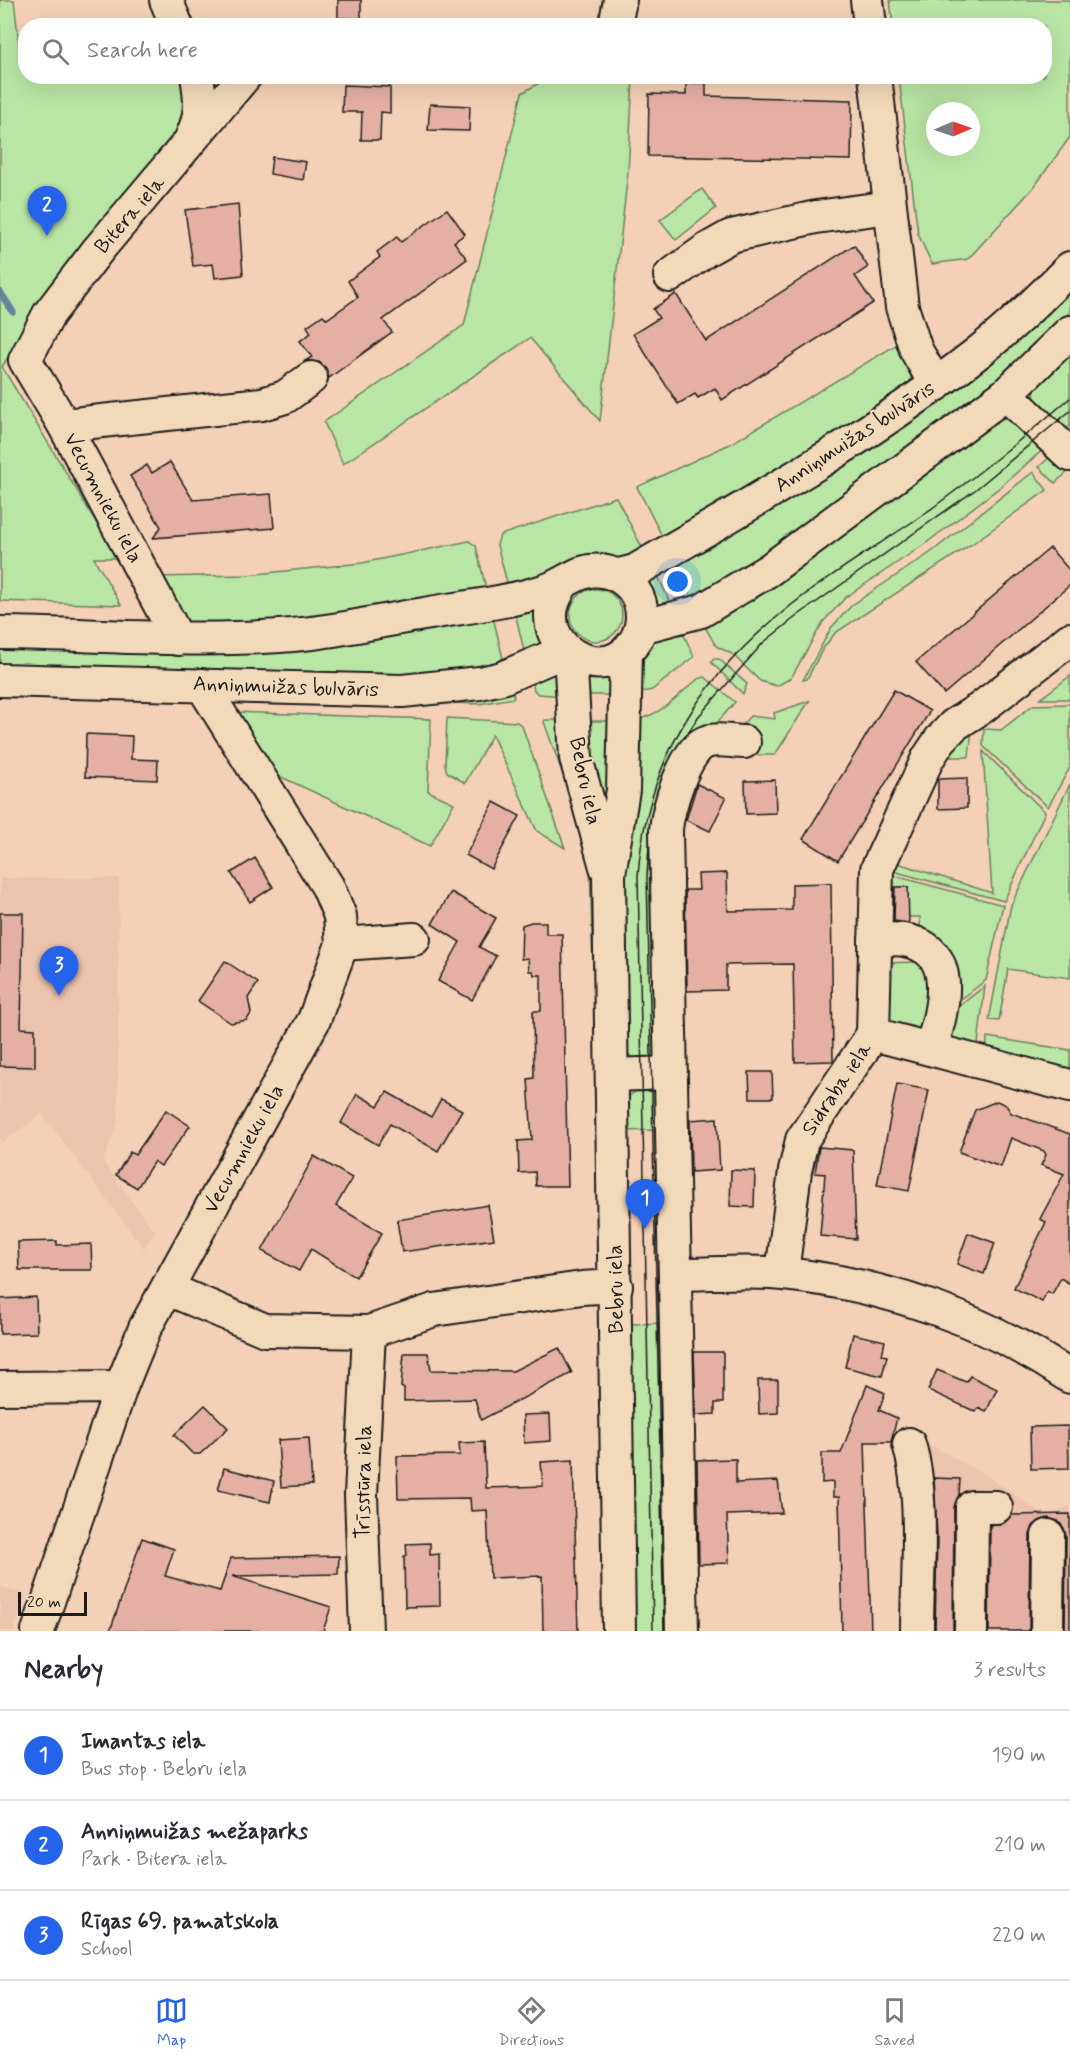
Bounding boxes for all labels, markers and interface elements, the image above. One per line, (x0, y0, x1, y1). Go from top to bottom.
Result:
search box (18, 18, 1052, 84)
icon: search (39, 35, 72, 68)
text: Search here (87, 37, 198, 65)
north arrow (926, 102, 980, 156)
street label: Bitera iela (88, 170, 172, 260)
pin: 2 (28, 186, 66, 236)
street label: Anniņmuižas bulvāris (769, 375, 941, 499)
street label: Vecumnieku iela (57, 428, 149, 568)
your location (663, 567, 692, 596)
street label: Anniņmuižas bulvāris (193, 670, 379, 704)
street label: Bebru iela (562, 735, 608, 827)
pin: 3 (40, 946, 78, 996)
street label: Sidraba iela (795, 1036, 879, 1141)
street label: Vecumnieku iela (197, 1079, 291, 1219)
pin: 1 (626, 1180, 664, 1229)
street label: Bebru iela (601, 1244, 631, 1334)
street label: Trīsstūra iela (349, 1425, 379, 1539)
scale bar (18, 1589, 87, 1616)
text: 20 m (27, 1592, 61, 1613)
text: Nearby (24, 1653, 103, 1687)
text: 3 results (974, 1657, 1046, 1684)
text: Imantas iela (81, 1728, 205, 1756)
text: 1 (39, 1742, 48, 1769)
text: 190 m (992, 1742, 1046, 1769)
text: Bus stop · Bebru iela (81, 1756, 247, 1783)
text: Anniņmuižas mežaparks (81, 1818, 308, 1846)
text: 2 (39, 1832, 48, 1859)
text: 210 m (994, 1832, 1046, 1859)
text: Park · Bitera iela (81, 1846, 226, 1873)
text: Rīgas 69. pamatskola (81, 1908, 279, 1936)
text: 3 (39, 1922, 48, 1949)
text: 220 m (992, 1922, 1046, 1949)
text: School (81, 1936, 133, 1963)
tab: Map (155, 1994, 188, 2051)
tab: Directions (498, 1994, 564, 2051)
tab: Saved (874, 1994, 915, 2051)

